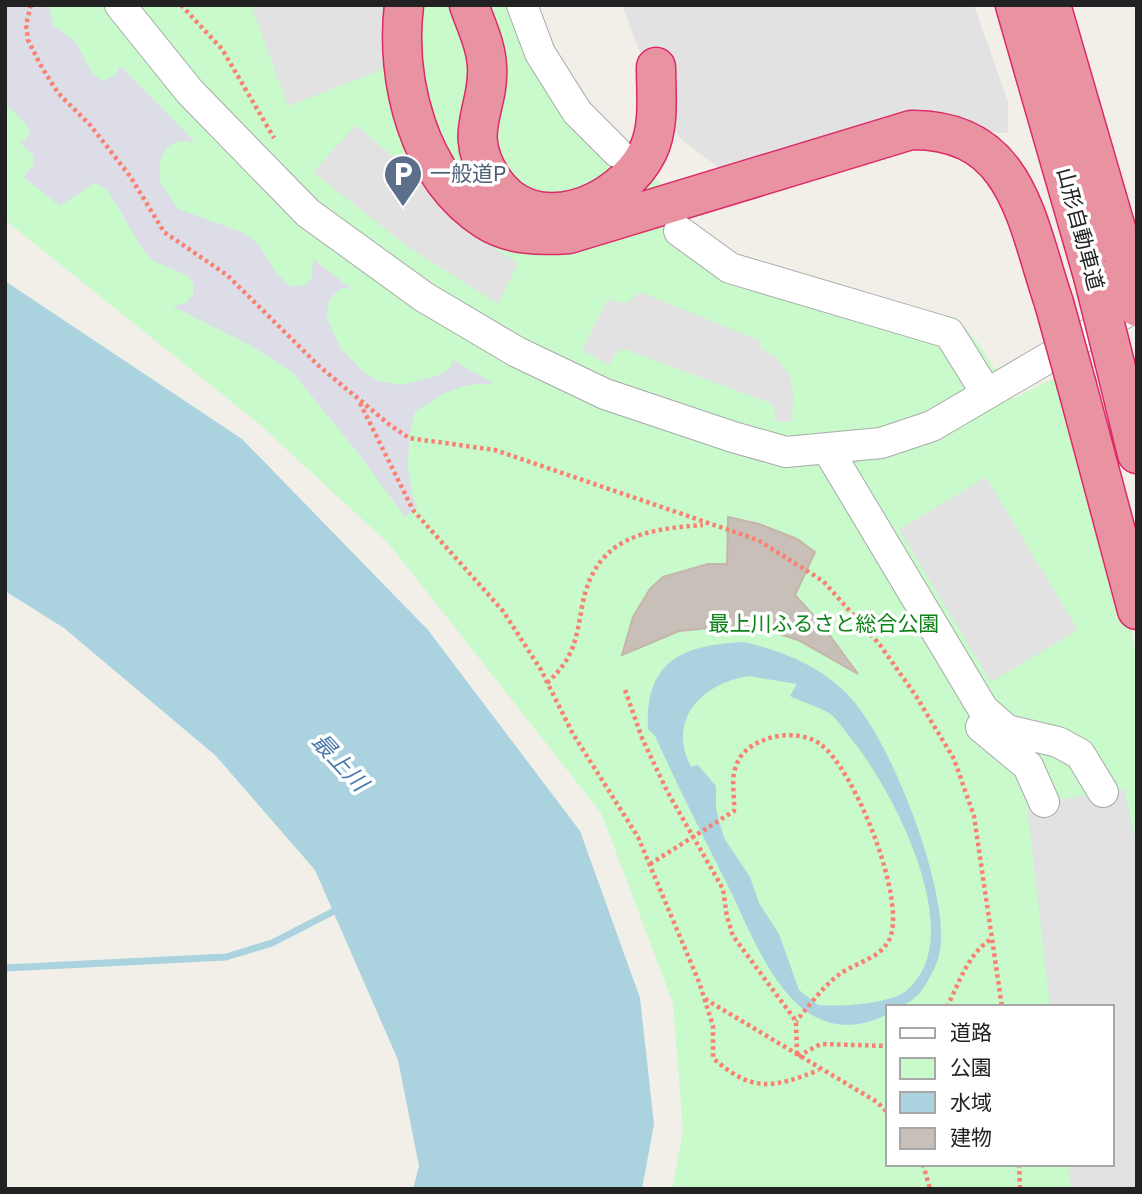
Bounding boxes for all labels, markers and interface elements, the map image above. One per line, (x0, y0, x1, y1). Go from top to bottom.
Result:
parking icon: 一般道P (382, 153, 424, 208)
place label: 一般道P (430, 160, 506, 185)
street label: 山形自動車道 (1053, 165, 1110, 293)
park label: 最上川ふるさと総合公園 (709, 610, 940, 635)
water label: 最上川 (307, 727, 377, 798)
legend (886, 1005, 1114, 1166)
text: 道路 (950, 1019, 992, 1044)
text: 公園 (950, 1054, 992, 1079)
text: 水域 (950, 1089, 992, 1114)
text: 建物 (950, 1124, 992, 1149)

